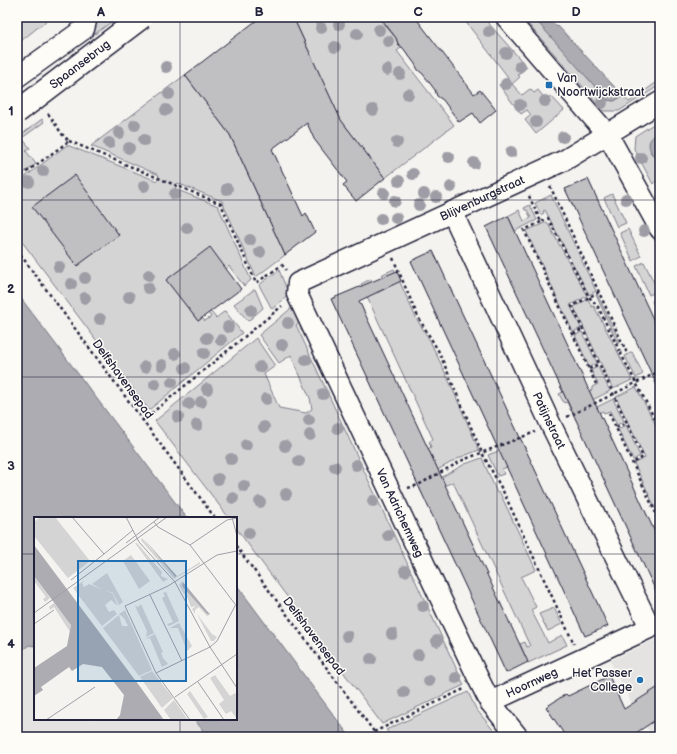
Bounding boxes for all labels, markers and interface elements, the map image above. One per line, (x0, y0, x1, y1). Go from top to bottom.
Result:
text: A (96, 4, 105, 20)
text: B (254, 4, 264, 20)
text: C (413, 4, 423, 20)
text: D (571, 4, 581, 20)
street label: Spaansebrug (47, 37, 114, 92)
place label: Van Noortwijckstraat (557, 71, 645, 100)
marker: Van Noortwijckstraat (544, 80, 554, 90)
text: 1 (8, 103, 14, 119)
street label: Blijvenburgstraat (438, 172, 527, 225)
text: 2 (7, 281, 15, 297)
street label: Delfshavensepad (89, 337, 156, 422)
street label: Patijnstraat (529, 390, 569, 452)
text: 3 (7, 458, 15, 474)
street label: Van Adrichemweg (372, 466, 427, 560)
inset map (34, 517, 237, 720)
street label: Delfshavensepad (279, 594, 348, 679)
text: 4 (7, 636, 15, 652)
street label: Hoornweg (504, 665, 560, 702)
place label: Het Passer College (572, 666, 633, 695)
marker: Het Passer College (635, 675, 645, 685)

